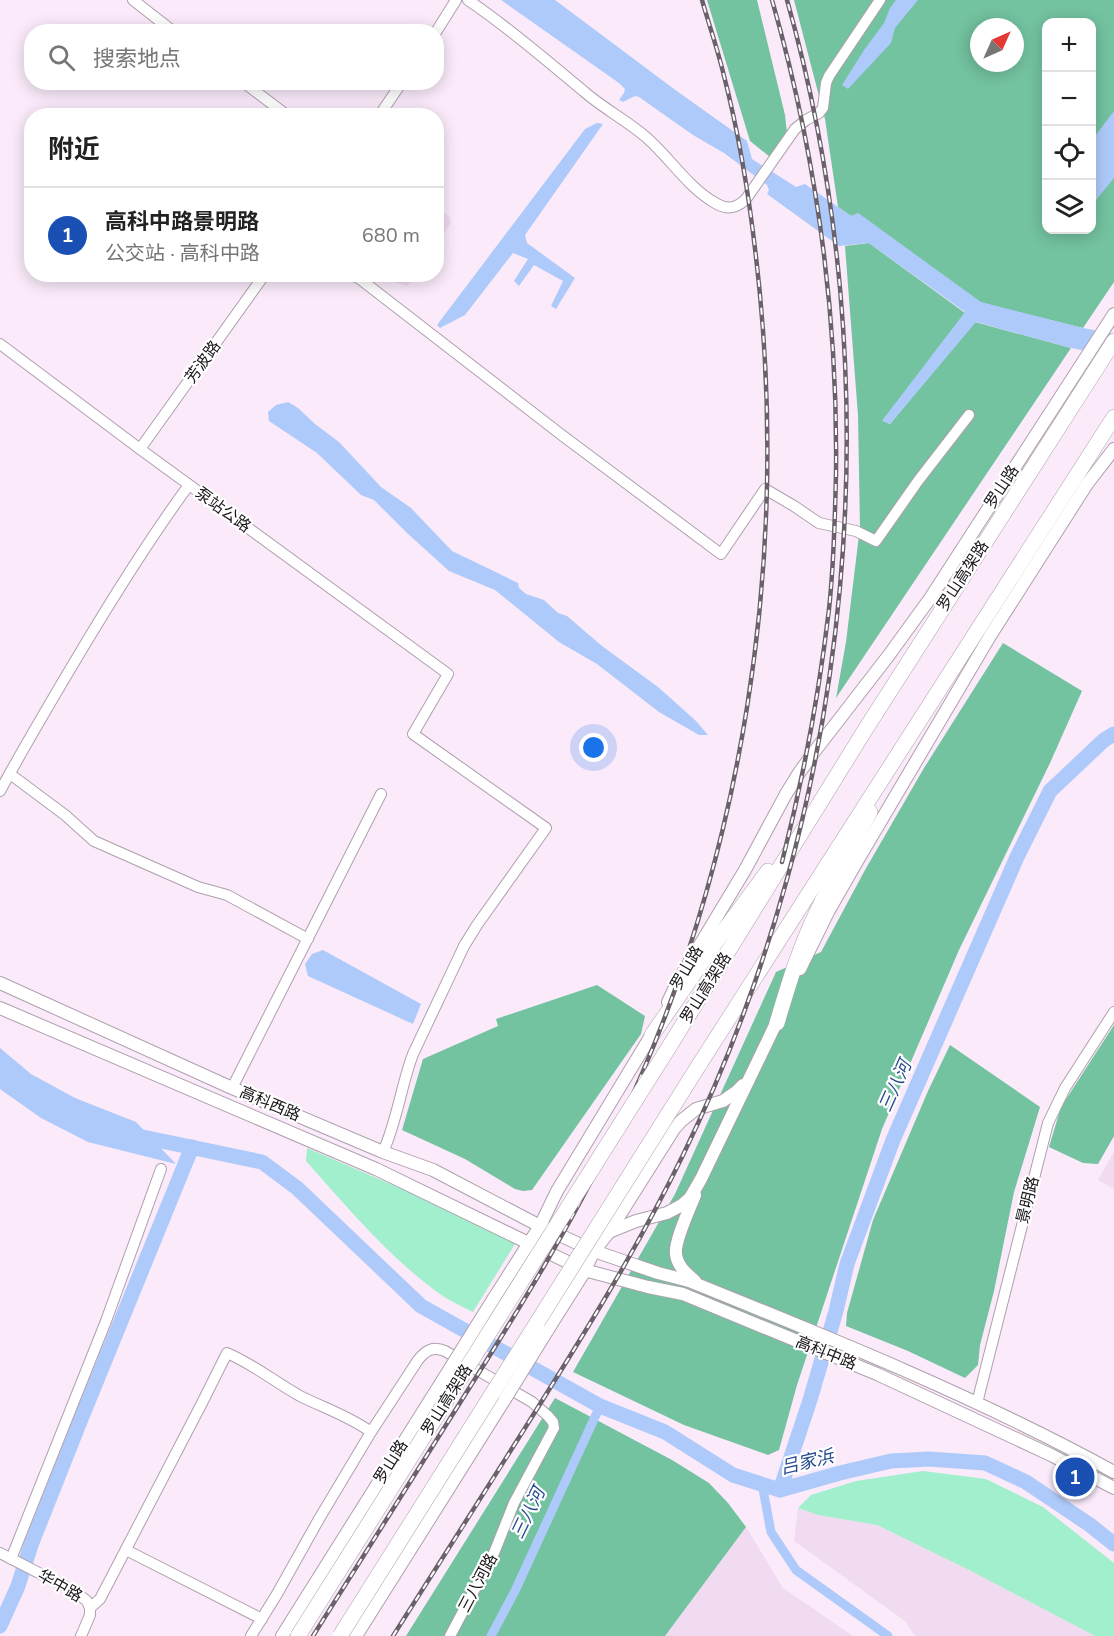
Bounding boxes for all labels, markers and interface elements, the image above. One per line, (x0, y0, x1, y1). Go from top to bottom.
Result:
north arrow (970, 18, 1024, 72)
map controls (1042, 18, 1096, 234)
button: + (1042, 18, 1096, 72)
search box (24, 24, 444, 90)
icon: search (45, 41, 78, 74)
text: 搜索地点 (93, 44, 181, 74)
button: − (1042, 72, 1096, 126)
button: locate (1042, 126, 1096, 180)
text: 附近 (48, 132, 100, 167)
button: layers (1042, 180, 1096, 234)
text: 高科中路景明路 (105, 207, 259, 237)
text: 1 (62, 222, 74, 249)
text: 680 m (362, 222, 420, 249)
text: 公交站 · 高科中路 (105, 240, 260, 267)
street label: 芳波路 (180, 336, 226, 388)
street label: 罗山路 (980, 461, 1024, 513)
street label: 泵站公路 (191, 482, 255, 538)
street label: 罗山高架路 (932, 536, 994, 616)
your location (579, 733, 608, 762)
street label: 罗山路 (665, 942, 709, 994)
street label: 罗山高架路 (675, 948, 737, 1028)
water label: 三八河 (873, 1054, 918, 1116)
street label: 高科西路 (236, 1081, 304, 1127)
street label: 景明路 (1012, 1174, 1044, 1226)
street label: 高科中路 (792, 1331, 860, 1375)
street label: 罗山高架路 (416, 1360, 478, 1440)
street label: 罗山路 (369, 1436, 413, 1488)
water label: 吕家浜 (778, 1444, 838, 1480)
pin: 1 (1056, 1454, 1094, 1500)
water label: 三八河 (505, 1481, 552, 1543)
street label: 三八河路 (453, 1550, 503, 1616)
street label: 华中路 (34, 1564, 86, 1608)

